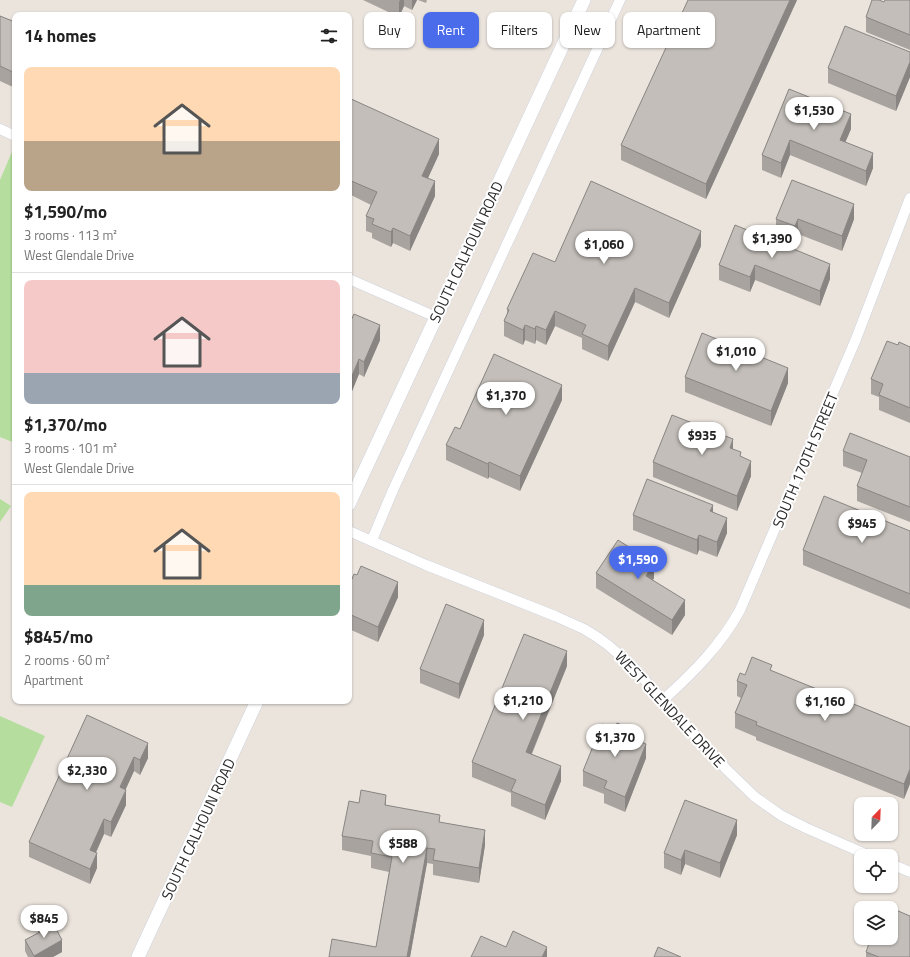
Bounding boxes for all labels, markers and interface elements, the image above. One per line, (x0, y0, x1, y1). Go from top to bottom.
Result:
chip: Buy (364, 12, 415, 48)
chip: Rent (423, 12, 479, 48)
chip: Filters (487, 12, 552, 48)
chip: New (560, 12, 615, 48)
chip: Apartment (623, 12, 715, 48)
text: 14 homes (24, 23, 96, 49)
icon: filters (318, 25, 340, 47)
icon: home (146, 93, 218, 165)
pin: $1,530 (781, 97, 847, 131)
text: $1,530 (794, 100, 834, 120)
street label: SOUTH CALHOUN ROAD (423, 177, 509, 327)
text: $1,590/mo (24, 199, 107, 225)
text: 3 rooms · 113 m² (24, 225, 117, 245)
pin: $1,390 (739, 225, 805, 259)
text: $1,390 (752, 228, 792, 248)
pin: $1,060 (571, 231, 637, 265)
text: $1,060 (584, 234, 624, 254)
text: West Glendale Drive (24, 245, 134, 265)
icon: home (146, 306, 218, 378)
pin: $1,010 (703, 338, 769, 372)
text: $1,010 (716, 341, 756, 361)
pin: $1,370 (473, 382, 539, 416)
text: $1,370 (486, 385, 526, 405)
street label: SOUTH 170TH STREET (766, 389, 844, 531)
text: $1,370/mo (24, 412, 107, 438)
pin: $935 (678, 422, 726, 456)
text: $935 (687, 425, 717, 445)
text: 3 rooms · 101 m² (24, 438, 117, 458)
text: West Glendale Drive (24, 458, 134, 478)
pin: $945 (838, 510, 886, 544)
text: $945 (847, 513, 877, 533)
icon: home (146, 518, 218, 590)
pin: $1,590 (605, 546, 671, 580)
text: $1,590 (618, 549, 658, 569)
text: $845/mo (24, 624, 93, 650)
street label: WEST GLENDALE DRIVE (610, 645, 730, 773)
text: 2 rooms · 60 m² (24, 650, 110, 670)
text: Apartment (24, 670, 83, 690)
pin: $1,210 (490, 687, 556, 721)
pin: $1,160 (792, 688, 858, 722)
text: $1,210 (503, 690, 543, 710)
text: $1,160 (805, 691, 845, 711)
pin: $1,370 (582, 724, 648, 758)
text: $1,370 (595, 727, 635, 747)
street label: SOUTH CALHOUN ROAD (155, 754, 241, 904)
pin: $2,330 (54, 757, 120, 791)
text: $2,330 (67, 760, 107, 780)
north arrow (854, 797, 898, 841)
map controls (854, 797, 898, 945)
pin: $588 (379, 830, 427, 864)
text: $588 (388, 833, 418, 853)
button: locate (854, 849, 898, 893)
button: layers (854, 901, 898, 945)
pin: $845 (20, 905, 68, 939)
text: $845 (29, 908, 59, 928)

